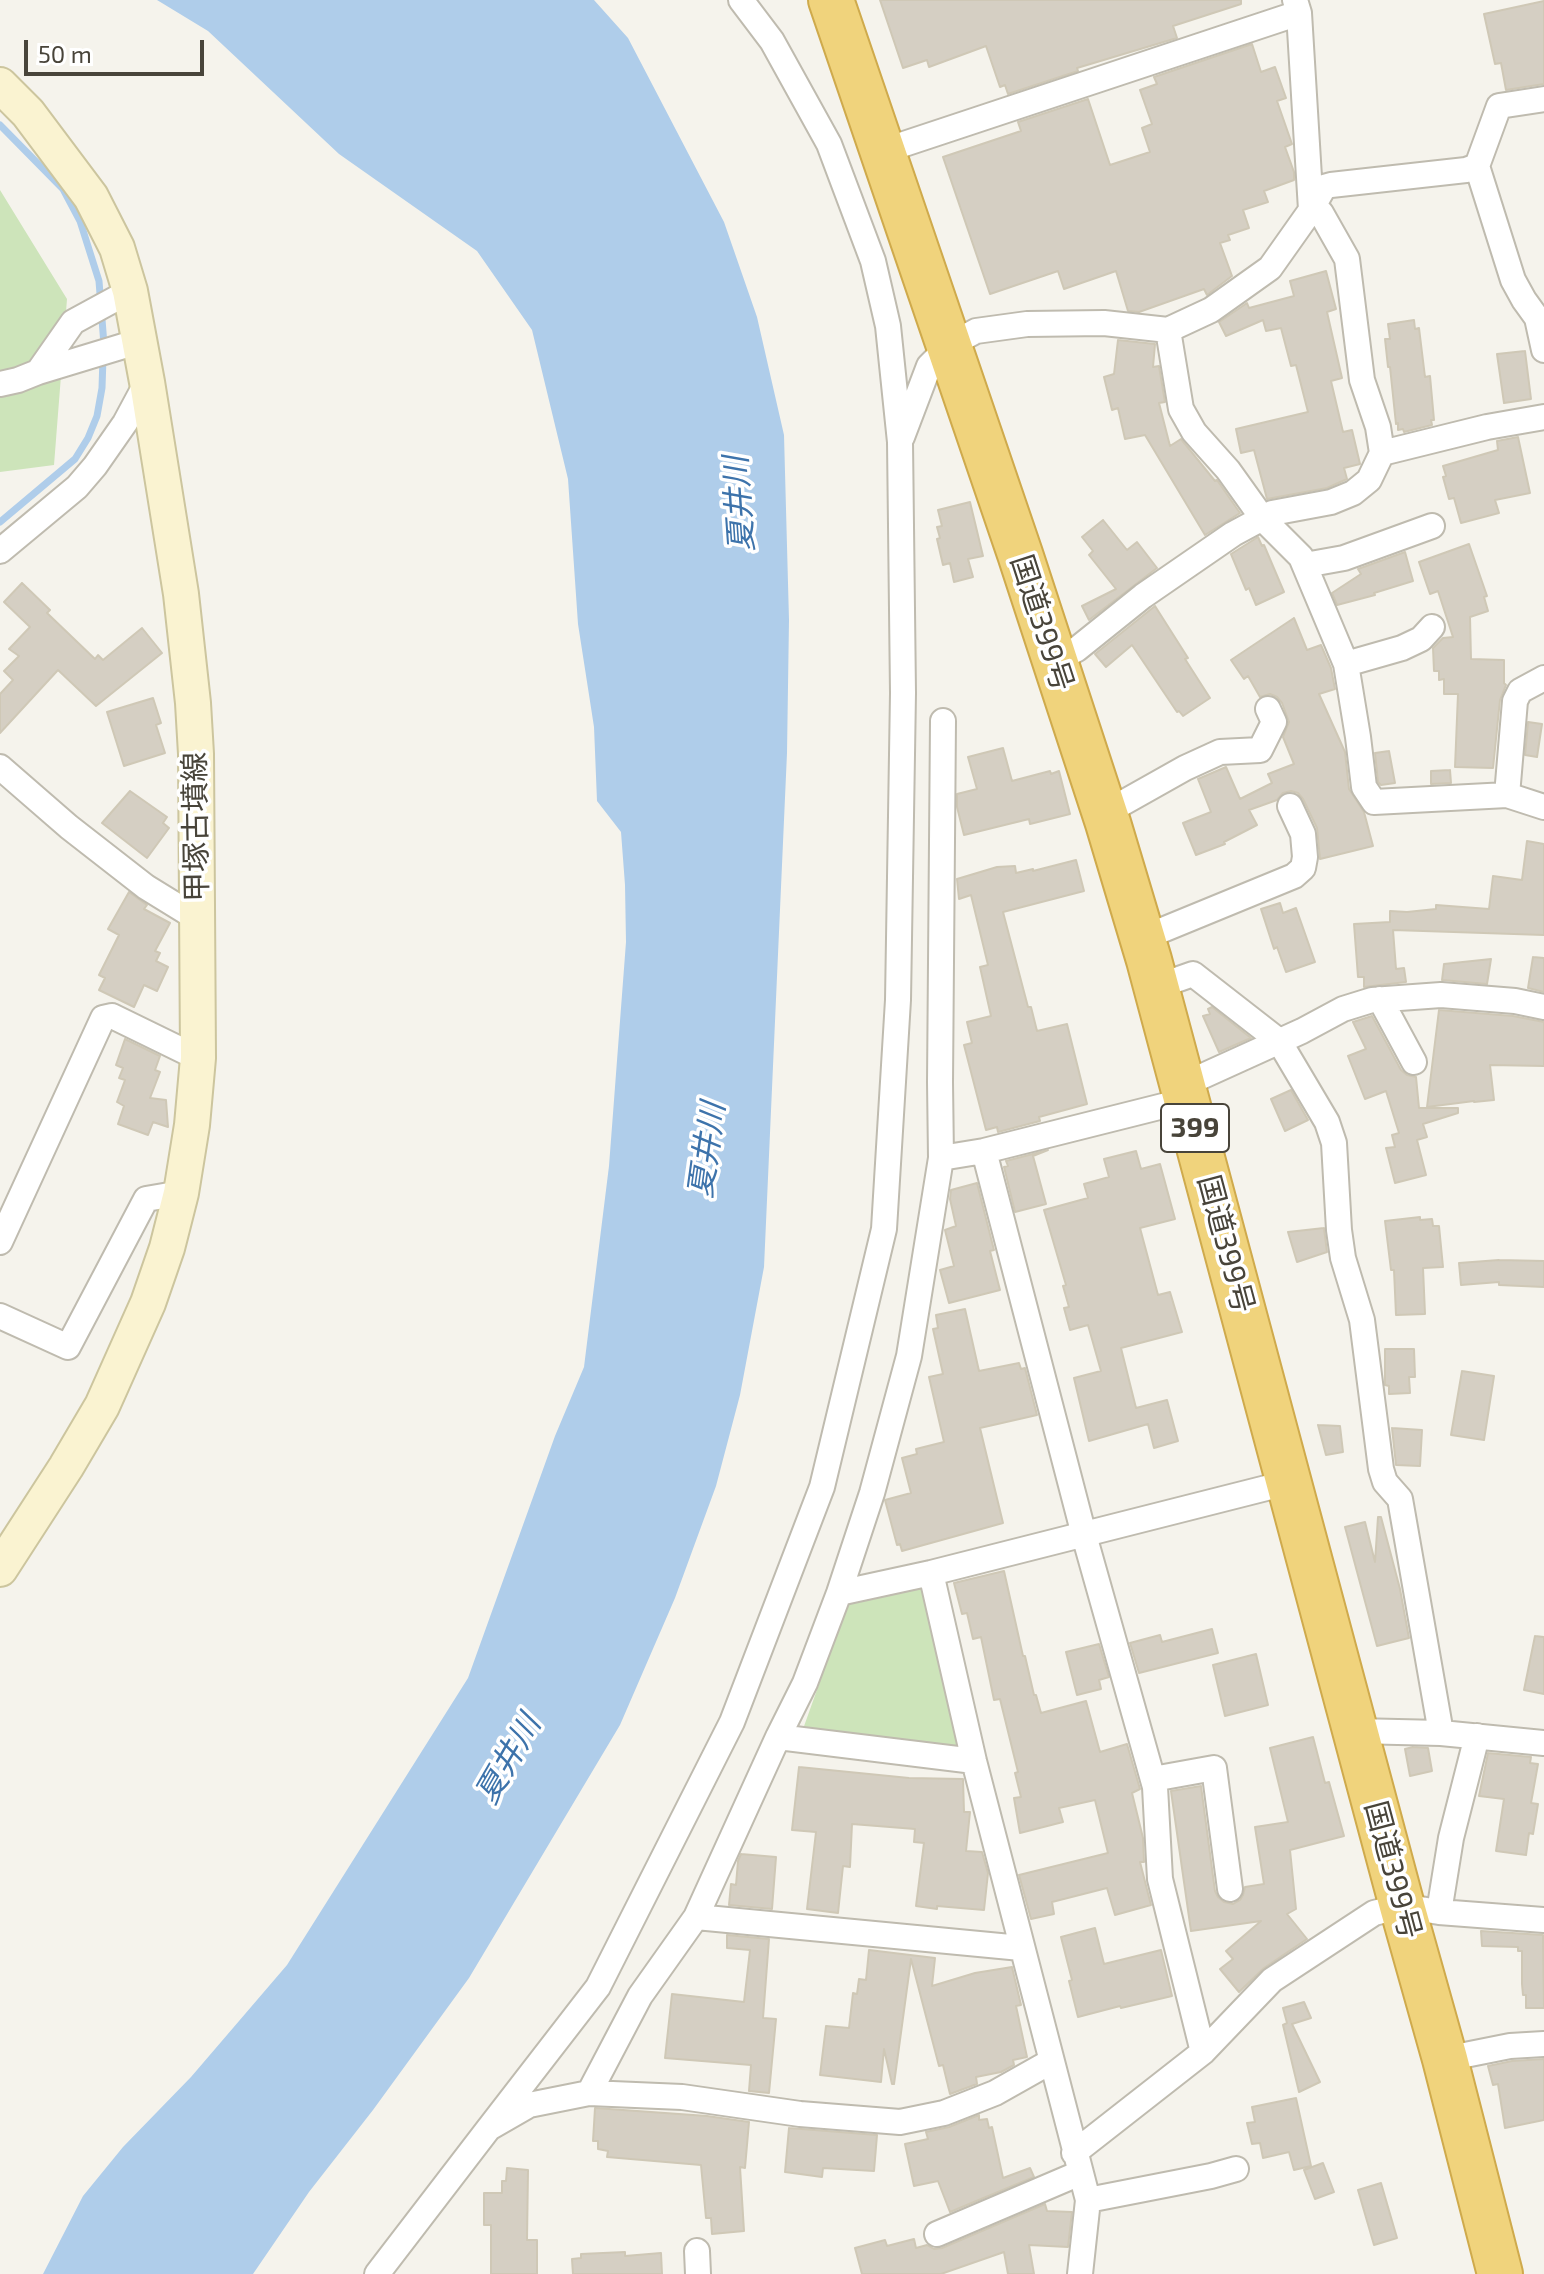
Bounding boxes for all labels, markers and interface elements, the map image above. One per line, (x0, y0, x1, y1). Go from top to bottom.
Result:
scale bar (28, 24, 208, 74)
text: 50 m (38, 39, 92, 68)
water label: 夏井川 (716, 455, 762, 553)
street label: 国道399号 (1003, 550, 1081, 696)
street label: 甲塚古墳線 (177, 752, 215, 902)
water label: 夏井川 (681, 1100, 733, 1200)
road number: 399 (1161, 1104, 1229, 1152)
street label: 国道399号 (1190, 1171, 1262, 1317)
water label: 夏井川 (467, 1708, 549, 1810)
street label: 国道399号 (1357, 1797, 1429, 1943)

